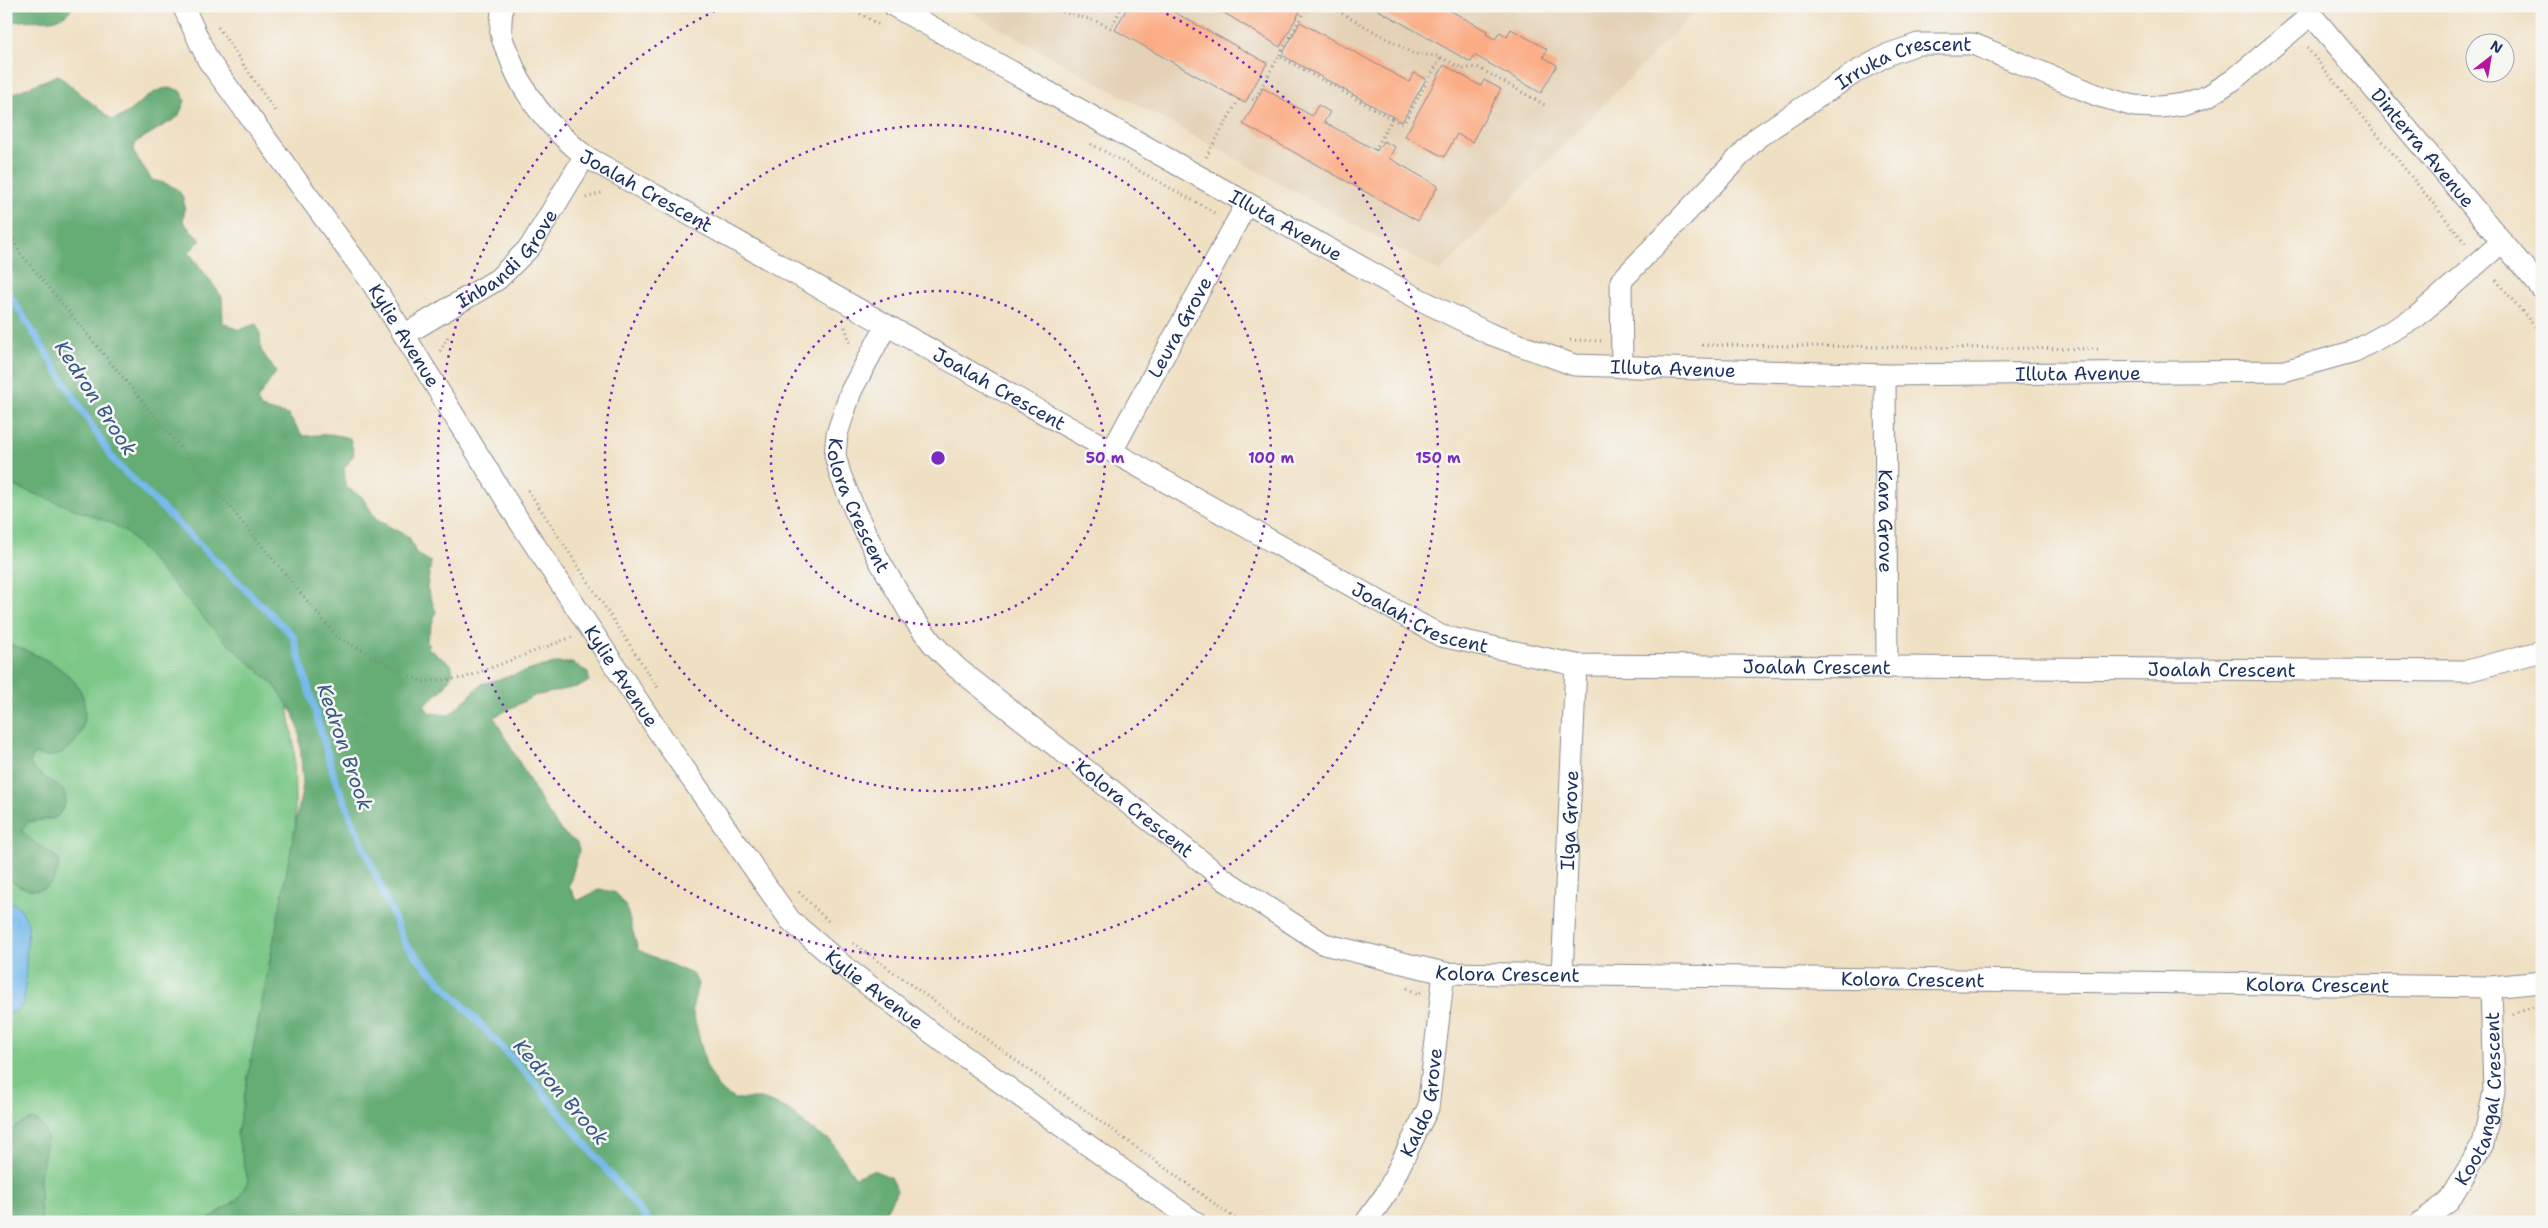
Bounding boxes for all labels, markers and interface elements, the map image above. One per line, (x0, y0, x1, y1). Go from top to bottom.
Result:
street label: Irruka Crescent (1831, 31, 1972, 95)
north arrow (2466, 32, 2516, 82)
text: N (2487, 36, 2506, 57)
street label: Dinterra Avenue (2365, 83, 2480, 213)
street label: Joalah Crescent (575, 144, 717, 238)
street label: Illuta Avenue (1225, 184, 1347, 267)
street label: Inbandi Grove (452, 204, 563, 314)
street label: Leura Grove (1142, 272, 1218, 382)
street label: Kylie Avenue (363, 279, 445, 392)
water label: Kedron Brook (49, 335, 143, 461)
street label: Joalah Crescent (928, 342, 1070, 436)
street label: Illuta Avenue (1610, 354, 1736, 383)
street label: Illuta Avenue (2015, 360, 2141, 387)
street label: Kolora Crescent (821, 437, 896, 577)
text: 50 m (1086, 448, 1125, 468)
text: 100 m (1248, 448, 1294, 468)
text: 150 m (1415, 448, 1461, 468)
centre of rings (929, 449, 947, 467)
street label: Kara Grove (1873, 469, 1898, 573)
street label: Joalah Crescent (1347, 576, 1490, 659)
street label: Kylie Avenue (578, 621, 664, 732)
street label: Joalah Crescent (1742, 654, 1891, 680)
street label: Joalah Crescent (2147, 657, 2296, 683)
water label: Kedron Brook (311, 680, 379, 814)
street label: Kolora Crescent (1070, 755, 1199, 863)
street label: Ilga Grove (1555, 770, 1584, 871)
street label: Kylie Avenue (820, 944, 929, 1035)
street label: Kolora Crescent (1433, 959, 1580, 988)
street label: Kolora Crescent (1841, 966, 1985, 993)
street label: Kolora Crescent (2246, 972, 2390, 999)
street label: Kootangal Crescent (2449, 1012, 2507, 1190)
water label: Kedron Brook (508, 1033, 615, 1151)
street label: Kaldo Grove (1394, 1047, 1448, 1161)

